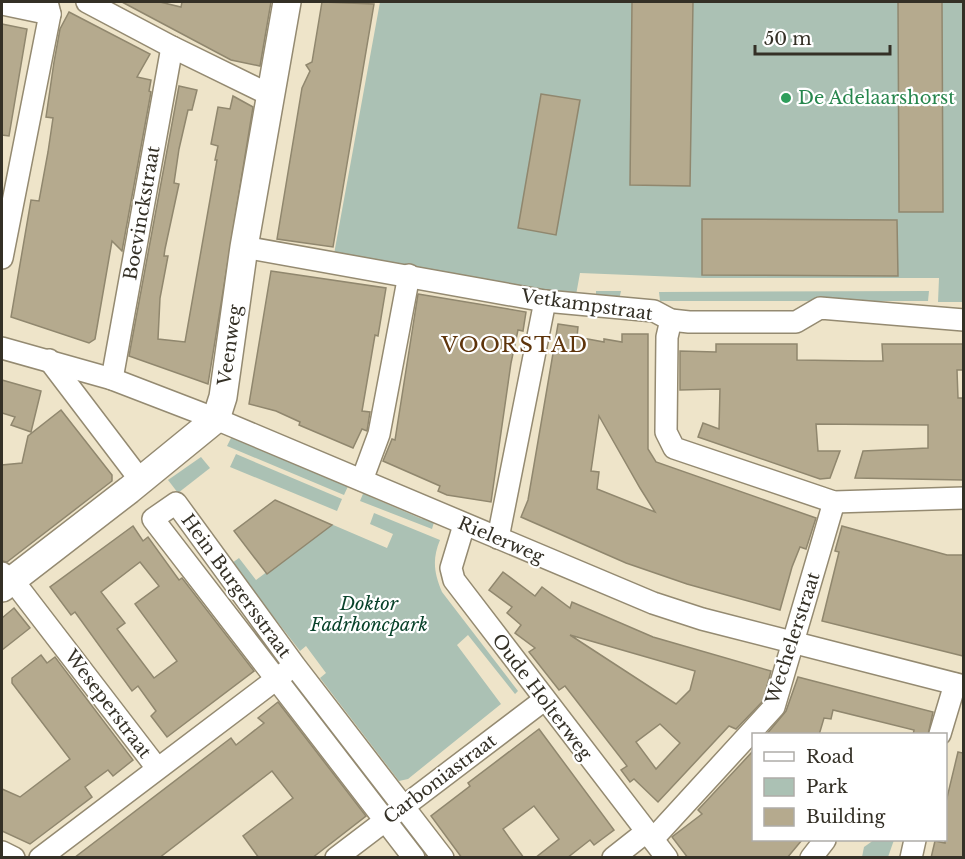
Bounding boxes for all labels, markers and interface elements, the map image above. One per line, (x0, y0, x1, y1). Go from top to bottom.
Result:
scale bar (755, 18, 890, 56)
text: 50 m (764, 28, 812, 50)
place label: De Adelaarshorst (798, 87, 955, 109)
marker: De Adelaarshorst (779, 91, 793, 105)
street label: Boevinckstraat (119, 144, 165, 282)
street label: Vetkampstraat (519, 285, 654, 325)
street label: Veenweg (213, 303, 247, 388)
district label: VOORSTAD (440, 332, 589, 358)
street label: Hein Burgersstraat (176, 510, 296, 662)
street label: Rielerweg (455, 512, 548, 568)
street label: Wechelerstraat (761, 569, 825, 708)
park label: Doktor Fadrhoncpark (309, 593, 428, 636)
street label: Oude Holterweg (487, 630, 597, 765)
street label: Weseperstraat (59, 645, 156, 763)
street label: Carboniastraat (379, 729, 501, 829)
legend (752, 733, 947, 841)
text: Road (806, 746, 854, 768)
text: Park (806, 776, 848, 798)
text: Building (806, 806, 885, 828)

